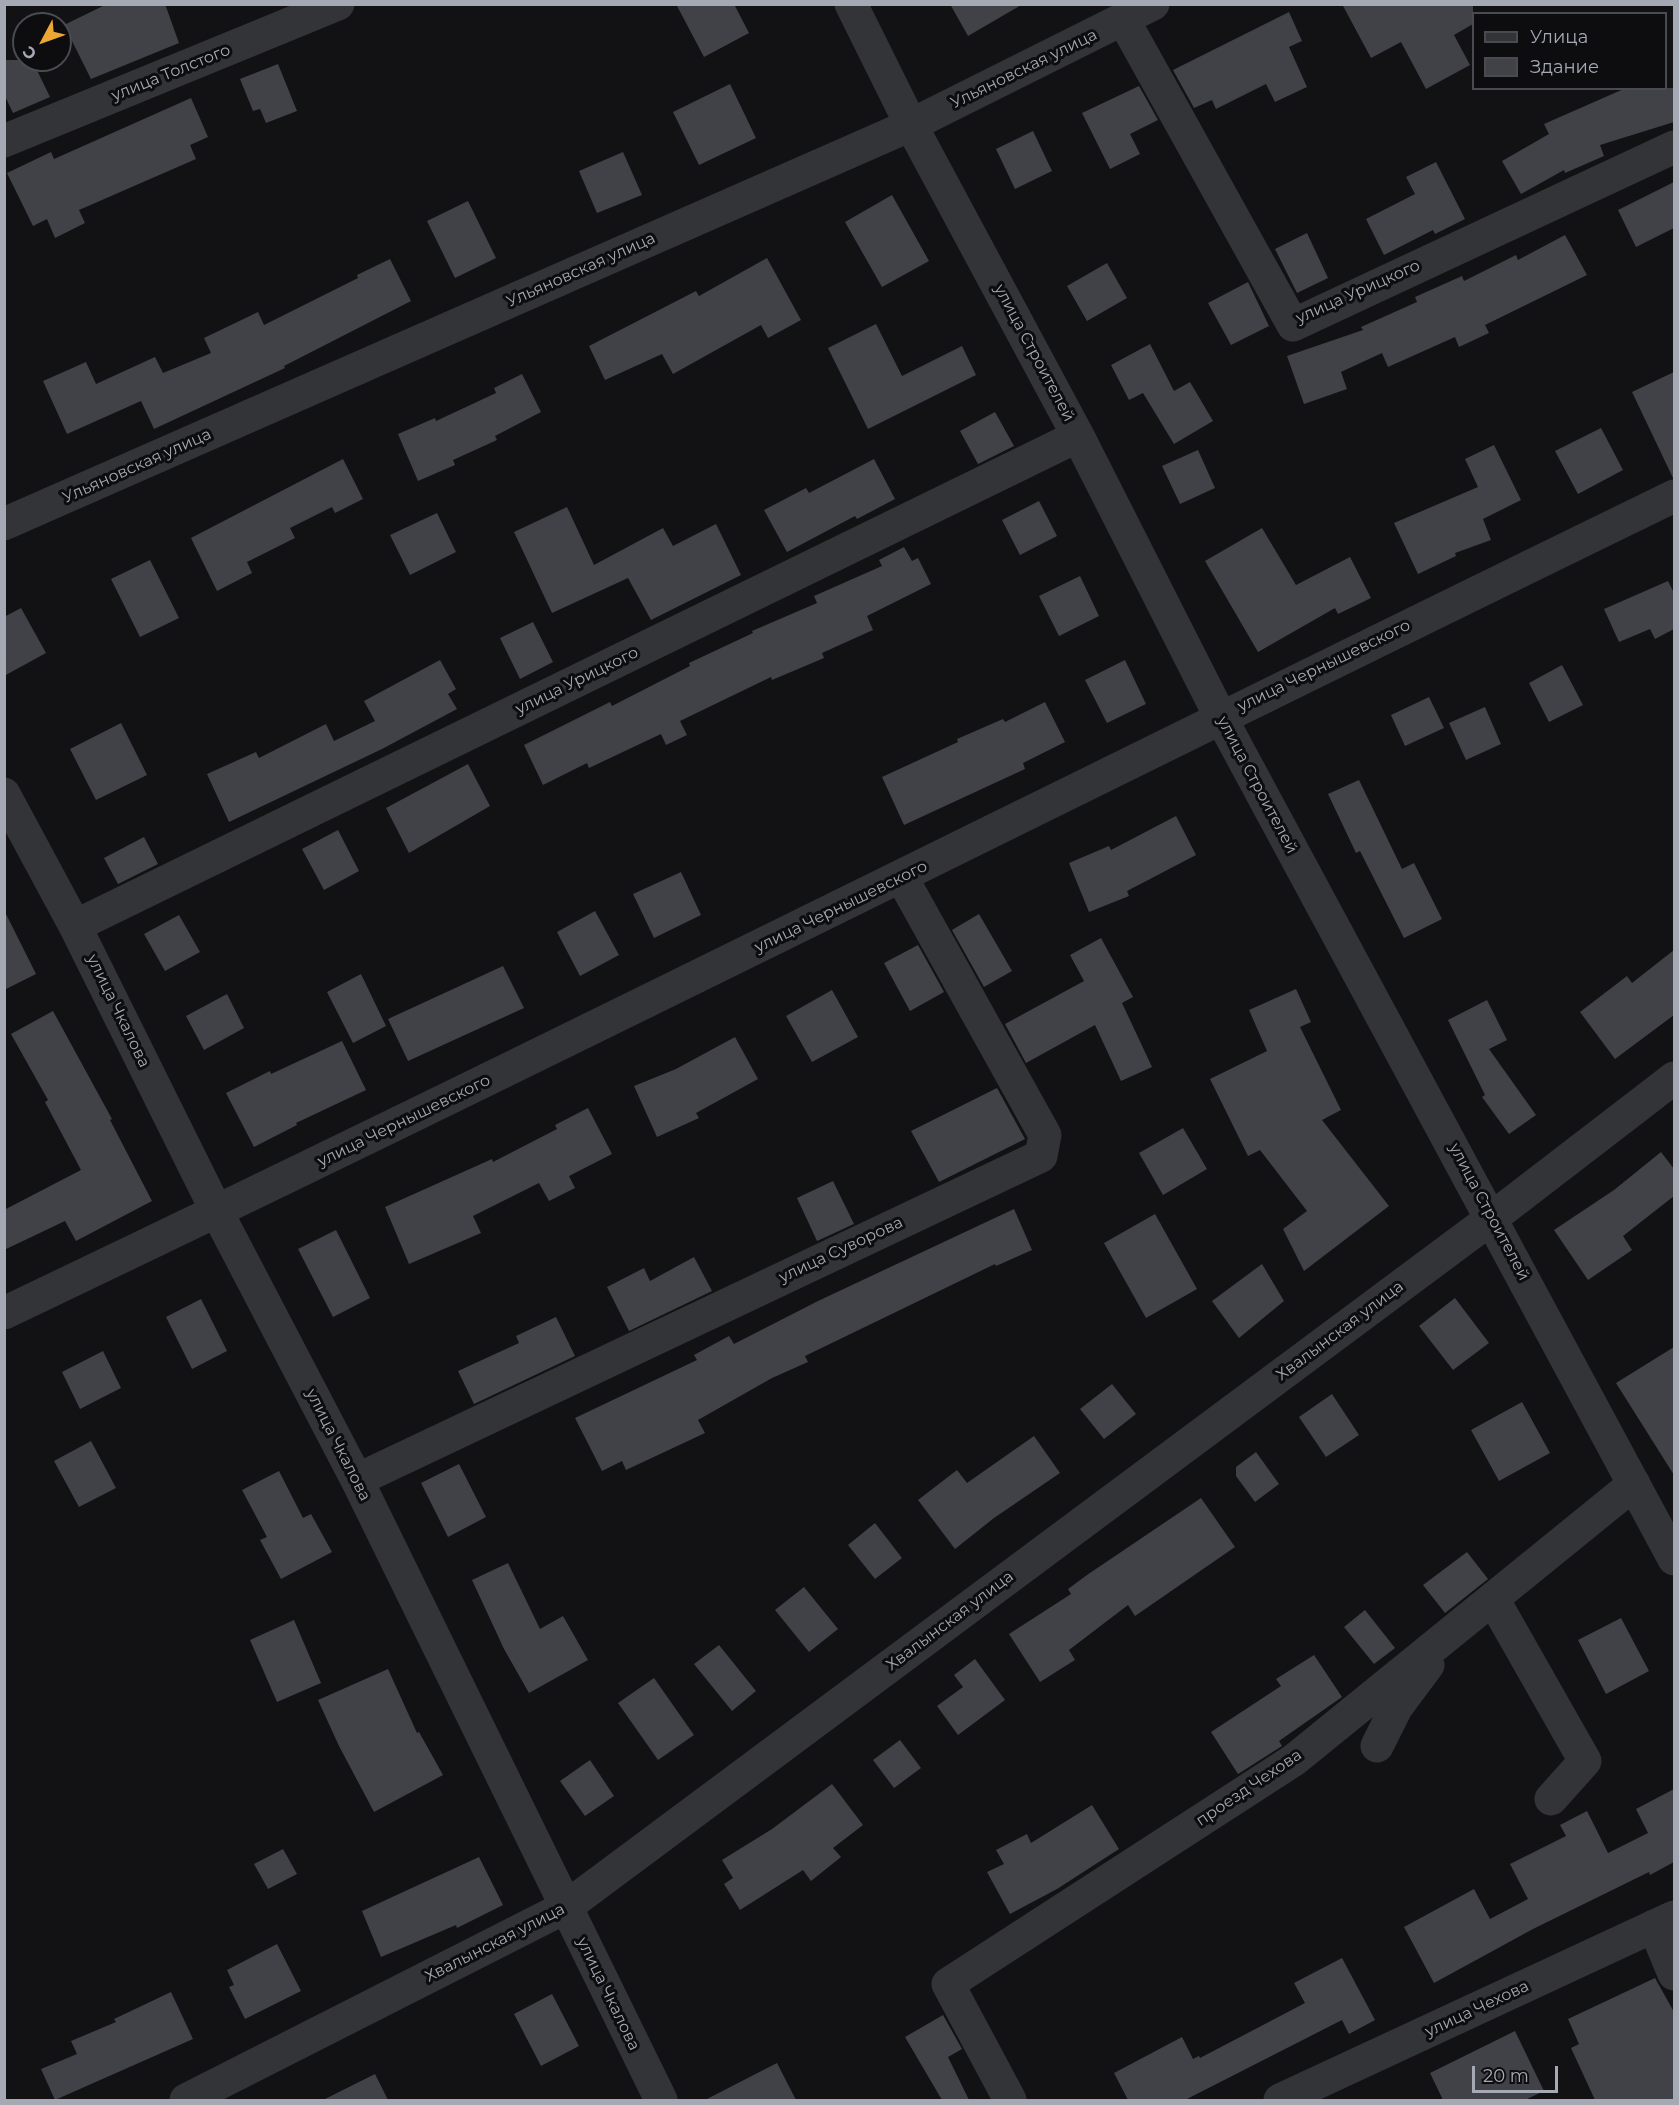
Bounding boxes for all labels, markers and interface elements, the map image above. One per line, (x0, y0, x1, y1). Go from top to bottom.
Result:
north arrow (12, 12, 72, 72)
legend (1472, 12, 1667, 90)
street label: Ульяновская улица (948, 25, 1100, 113)
text: Улица (1530, 26, 1588, 48)
street label: улица Толстого (109, 40, 233, 106)
text: С (19, 42, 41, 63)
text: Здание (1530, 56, 1599, 78)
street label: Ульяновская улица (504, 229, 658, 311)
street label: улица Урицкого (1293, 256, 1423, 328)
street label: улица Строителей (990, 281, 1078, 425)
street label: Ульяновская улица (60, 425, 214, 507)
street label: улица Чернышевского (1234, 616, 1414, 716)
street label: улица Урицкого (513, 643, 641, 719)
street label: улица Строителей (1213, 713, 1301, 857)
street label: улица Чернышевского (751, 857, 931, 957)
street label: улица Чкалова (82, 951, 154, 1071)
street label: улица Чернышевского (314, 1071, 494, 1171)
street label: улица Строителей (1445, 1140, 1533, 1284)
street label: улица Суворова (776, 1213, 906, 1287)
street label: Хвалынская улица (1273, 1277, 1407, 1385)
street label: улица Чкалова (301, 1386, 375, 1504)
street label: Хвалынская улица (883, 1567, 1017, 1675)
street label: проезд Чехова (1192, 1746, 1306, 1830)
street label: Хвалынская улица (422, 1899, 568, 1987)
street label: улица Чкалова (572, 1934, 644, 2054)
street label: улица Чехова (1422, 1977, 1532, 2041)
scale bar (1475, 2054, 1560, 2092)
text: 20 m (1483, 2065, 1529, 2087)

